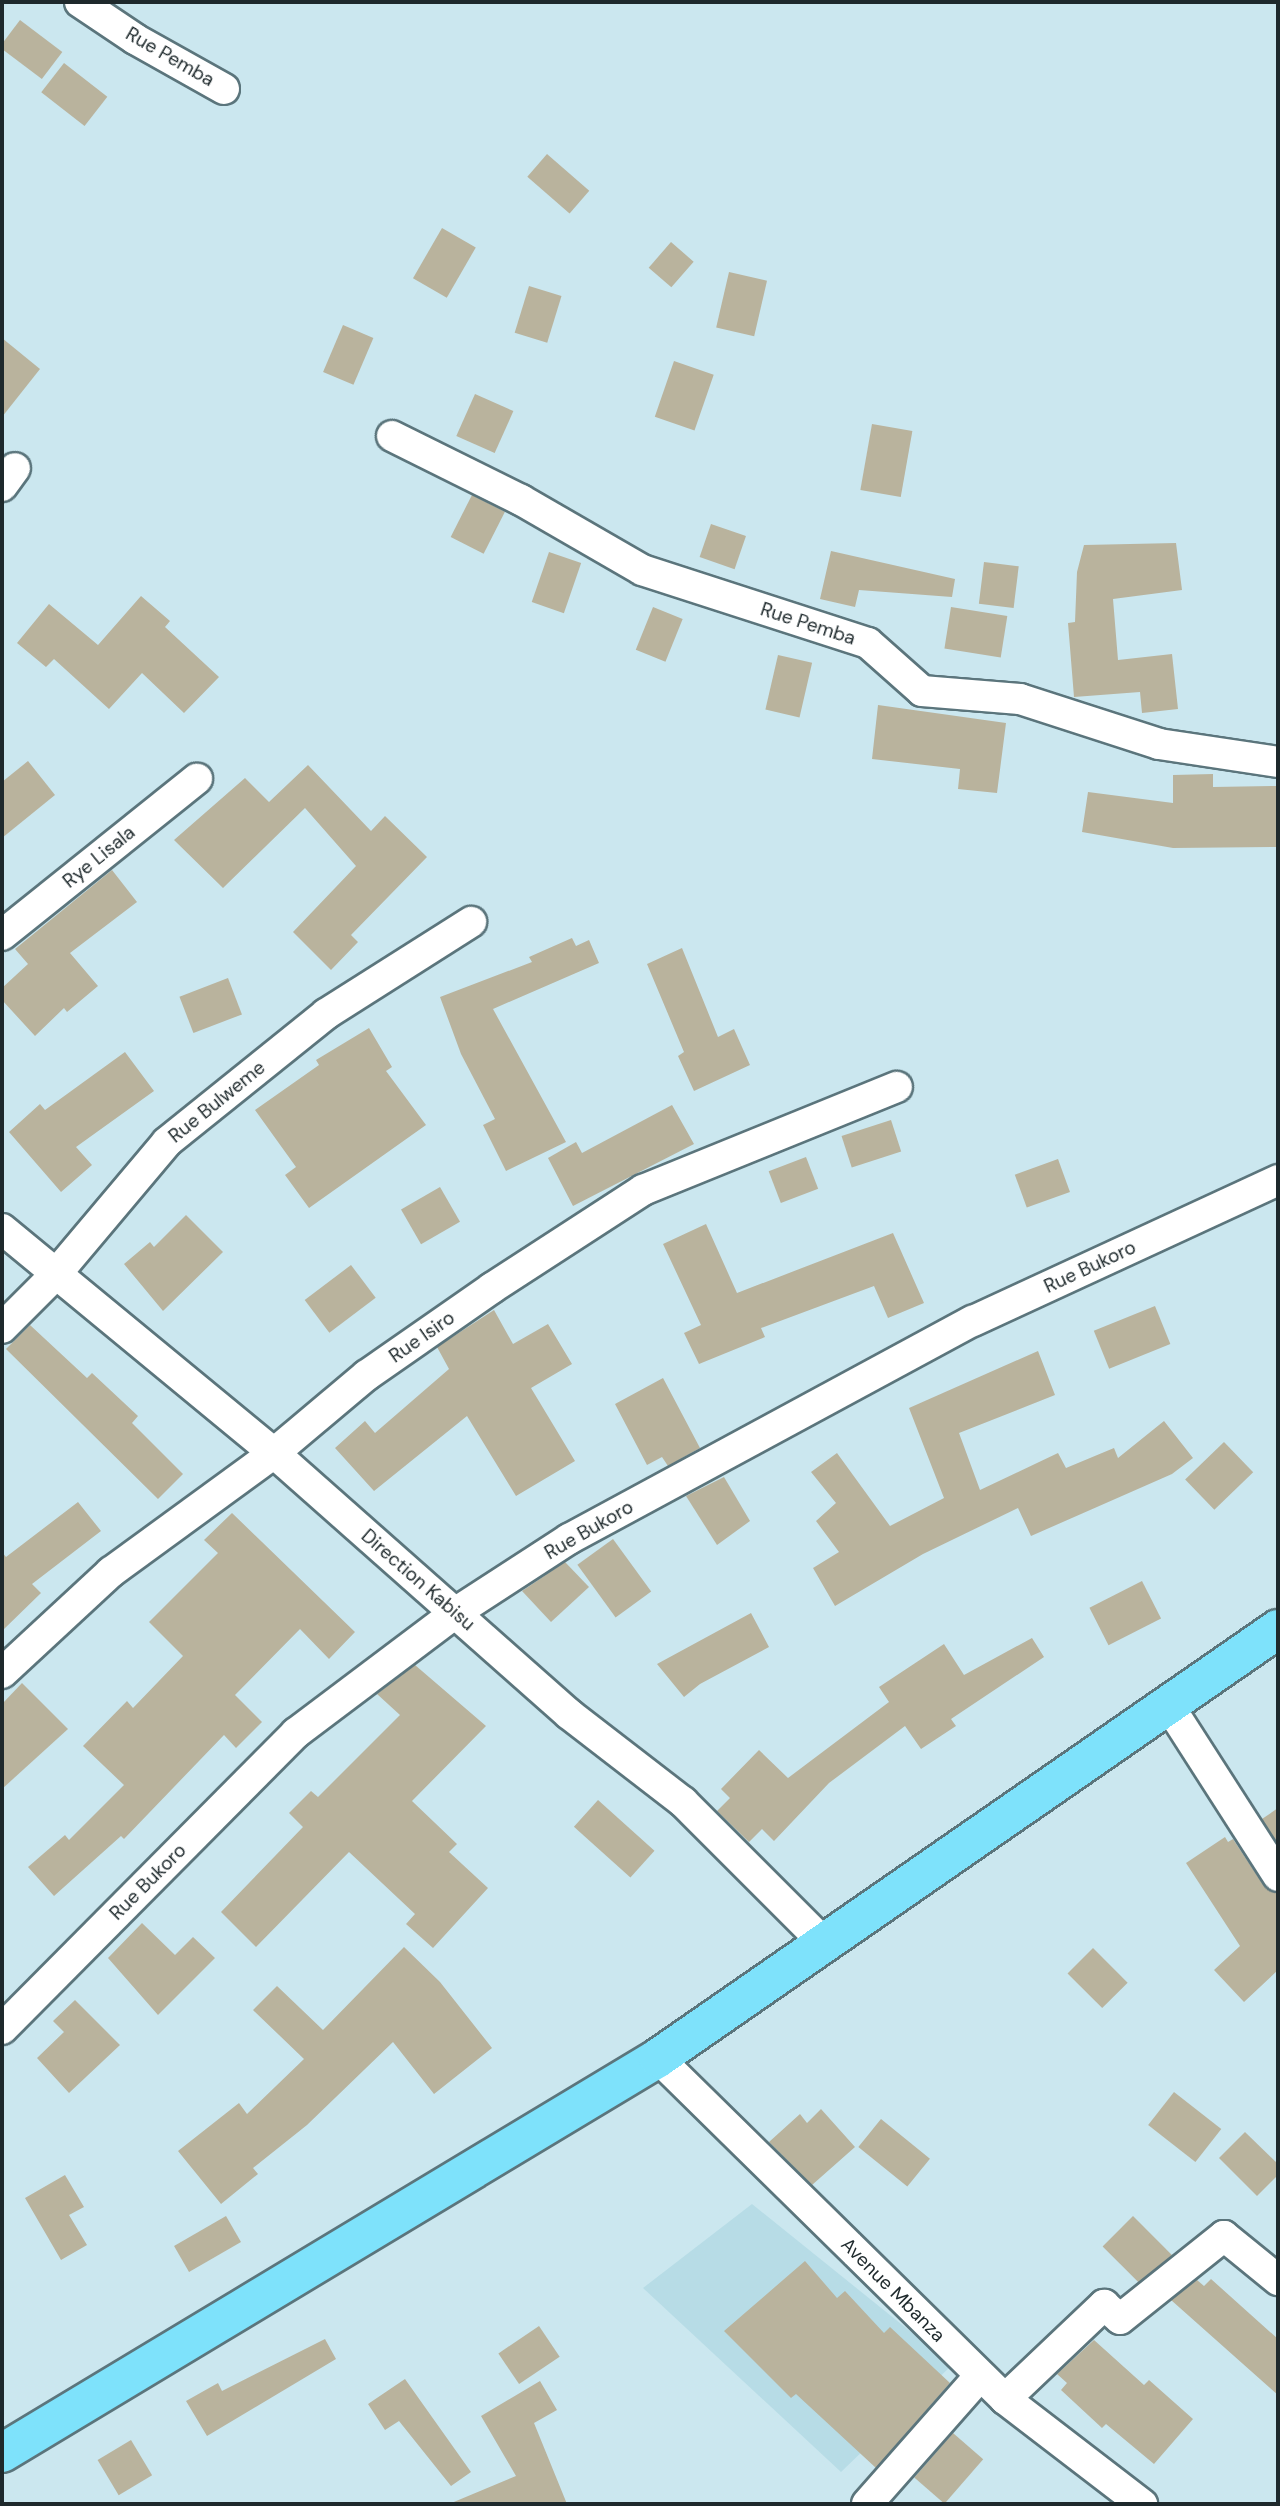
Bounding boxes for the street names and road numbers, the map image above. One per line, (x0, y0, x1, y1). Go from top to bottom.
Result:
street label: Rue Pemba (122, 23, 218, 91)
street label: Rue Pemba (758, 598, 858, 650)
street label: Rye Lisala (58, 821, 140, 893)
street label: Rue Bulweme (164, 1056, 270, 1148)
street label: Rue Bukoro (1041, 1236, 1139, 1298)
street label: Rue Isiro (385, 1306, 459, 1368)
street label: Rue Bukoro (541, 1496, 637, 1564)
street label: Direction Kabisu (357, 1525, 479, 1635)
street label: Rue Bukoro (105, 1839, 191, 1925)
street label: Avenue Mbanza (836, 2233, 950, 2347)

